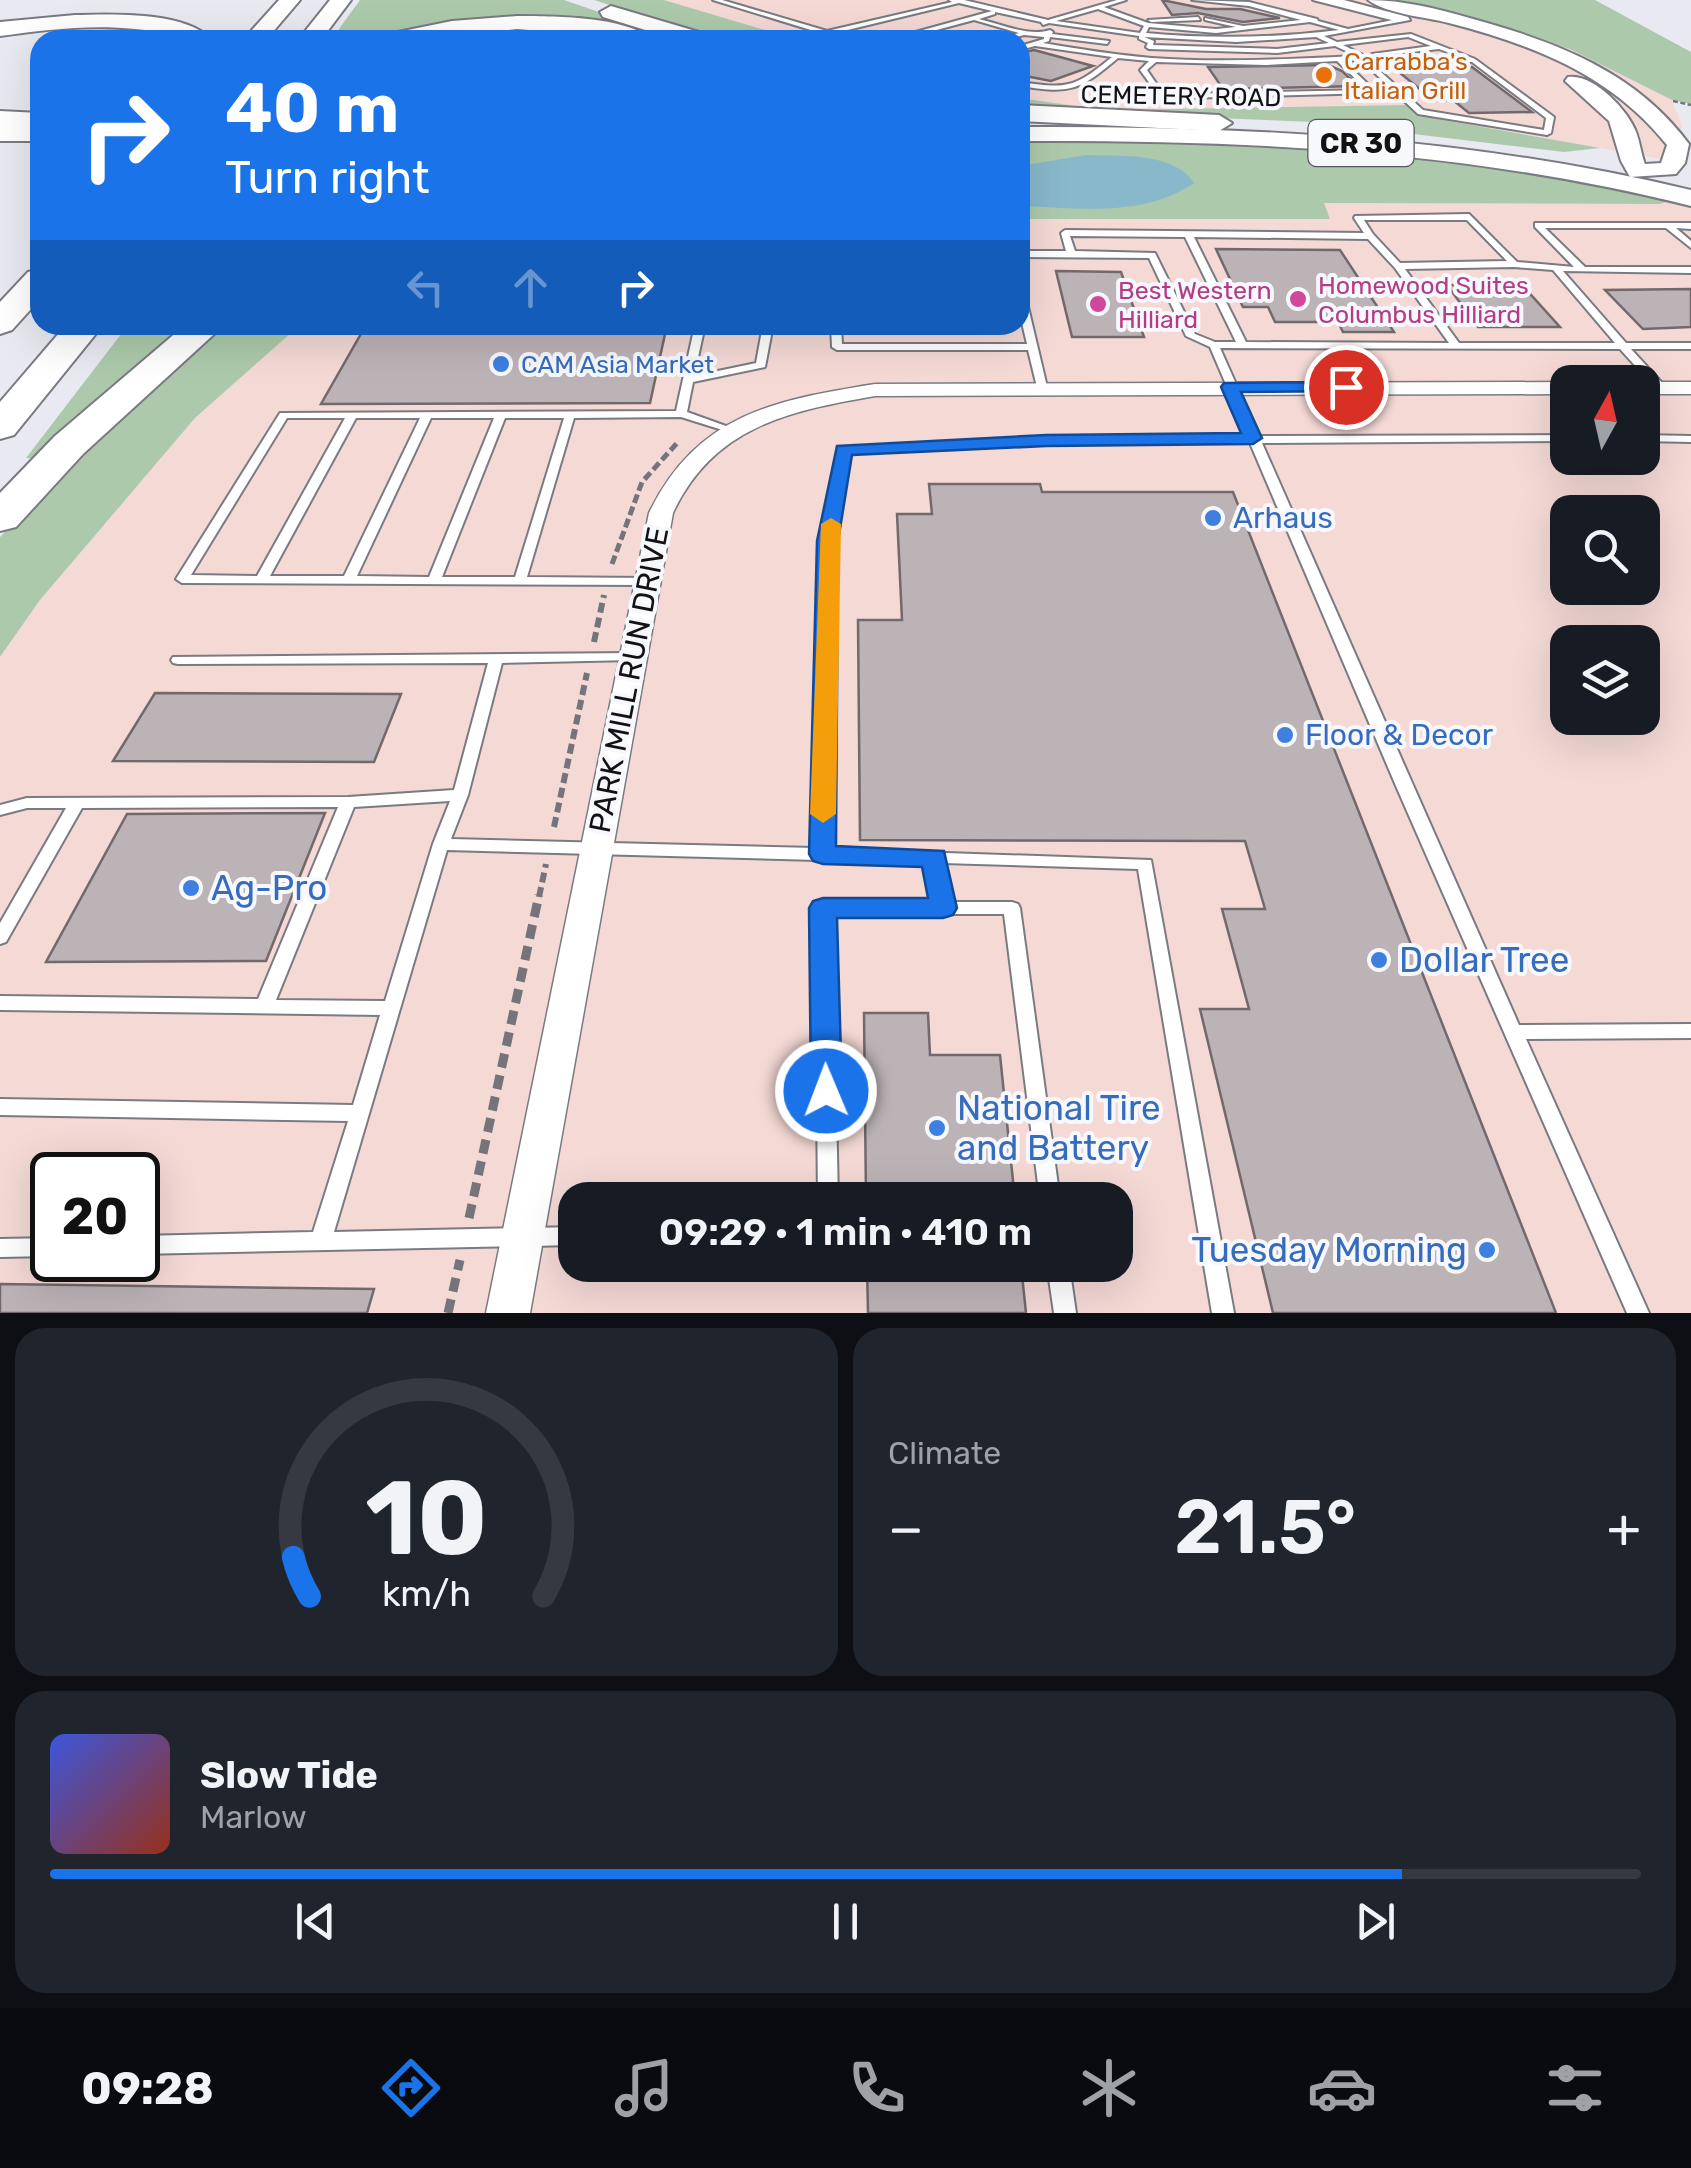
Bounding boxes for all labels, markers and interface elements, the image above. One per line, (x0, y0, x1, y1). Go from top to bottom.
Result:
place label: Carrabba's Italian Grill (1344, 47, 1468, 105)
marker: Carrabba's Italian Grill (1313, 64, 1335, 86)
text: 40 m (225, 67, 399, 150)
icon: right (60, 70, 190, 200)
street label: CEMETERY ROAD (1080, 80, 1282, 112)
road number: CR 30 (1308, 120, 1414, 166)
text: Turn right (225, 151, 429, 204)
icon: left (398, 260, 453, 315)
icon: ahead (503, 260, 558, 315)
icon: right (608, 260, 663, 315)
place label: Homewood Suites Columbus Hilliard (1318, 271, 1529, 329)
place label: Best Western Hilliard (1118, 276, 1272, 334)
marker: Homewood Suites Columbus Hilliard (1287, 288, 1309, 310)
marker: Best Western Hilliard (1087, 293, 1109, 315)
pin (1304, 345, 1389, 430)
place label: CAM Asia Market (521, 350, 714, 379)
marker: CAM Asia Market (490, 353, 512, 375)
icon: arrive (1319, 360, 1374, 415)
north arrow (1550, 365, 1660, 475)
map controls (1550, 365, 1660, 735)
button: search (1550, 495, 1660, 605)
place label: Arhaus (1233, 500, 1333, 536)
marker: Arhaus (1202, 507, 1224, 529)
street label: PARK MILL RUN DRIVE (582, 524, 676, 836)
button: layers (1550, 625, 1660, 735)
place label: Floor & Decor (1305, 717, 1494, 753)
marker: Floor & Decor (1274, 724, 1296, 746)
place label: Ag-Pro (211, 867, 327, 909)
marker: Ag-Pro (180, 877, 202, 899)
place label: Dollar Tree (1399, 939, 1569, 981)
marker: Dollar Tree (1368, 949, 1390, 971)
position arrow (774, 1039, 878, 1143)
place label: National Tire and Battery (957, 1087, 1161, 1169)
marker: National Tire and Battery (926, 1117, 948, 1139)
speed limit sign: 20 (30, 1152, 160, 1282)
text: 09:29 · 1 min · 410 m (659, 1209, 1032, 1255)
place label: Tuesday Morning (1191, 1229, 1467, 1271)
marker: Tuesday Morning (1476, 1239, 1498, 1261)
text: Climate (888, 1434, 1001, 1472)
text: 10 (365, 1457, 488, 1580)
text: 21.5° (1174, 1483, 1356, 1572)
text: − (888, 1496, 924, 1561)
text: + (1607, 1496, 1641, 1561)
text: km/h (382, 1573, 471, 1615)
text: Slow Tide (200, 1752, 378, 1798)
text: Marlow (200, 1798, 307, 1836)
icon: previous (288, 1894, 343, 1949)
icon: pause (818, 1894, 873, 1949)
icon: next (1348, 1894, 1403, 1949)
icon: directions (376, 2053, 446, 2123)
icon: music (609, 2053, 679, 2123)
icon: phone (842, 2053, 912, 2123)
icon: climate (1074, 2053, 1144, 2123)
icon: car (1307, 2053, 1377, 2123)
icon: filters (1540, 2053, 1610, 2123)
text: 09:28 (81, 2062, 214, 2115)

